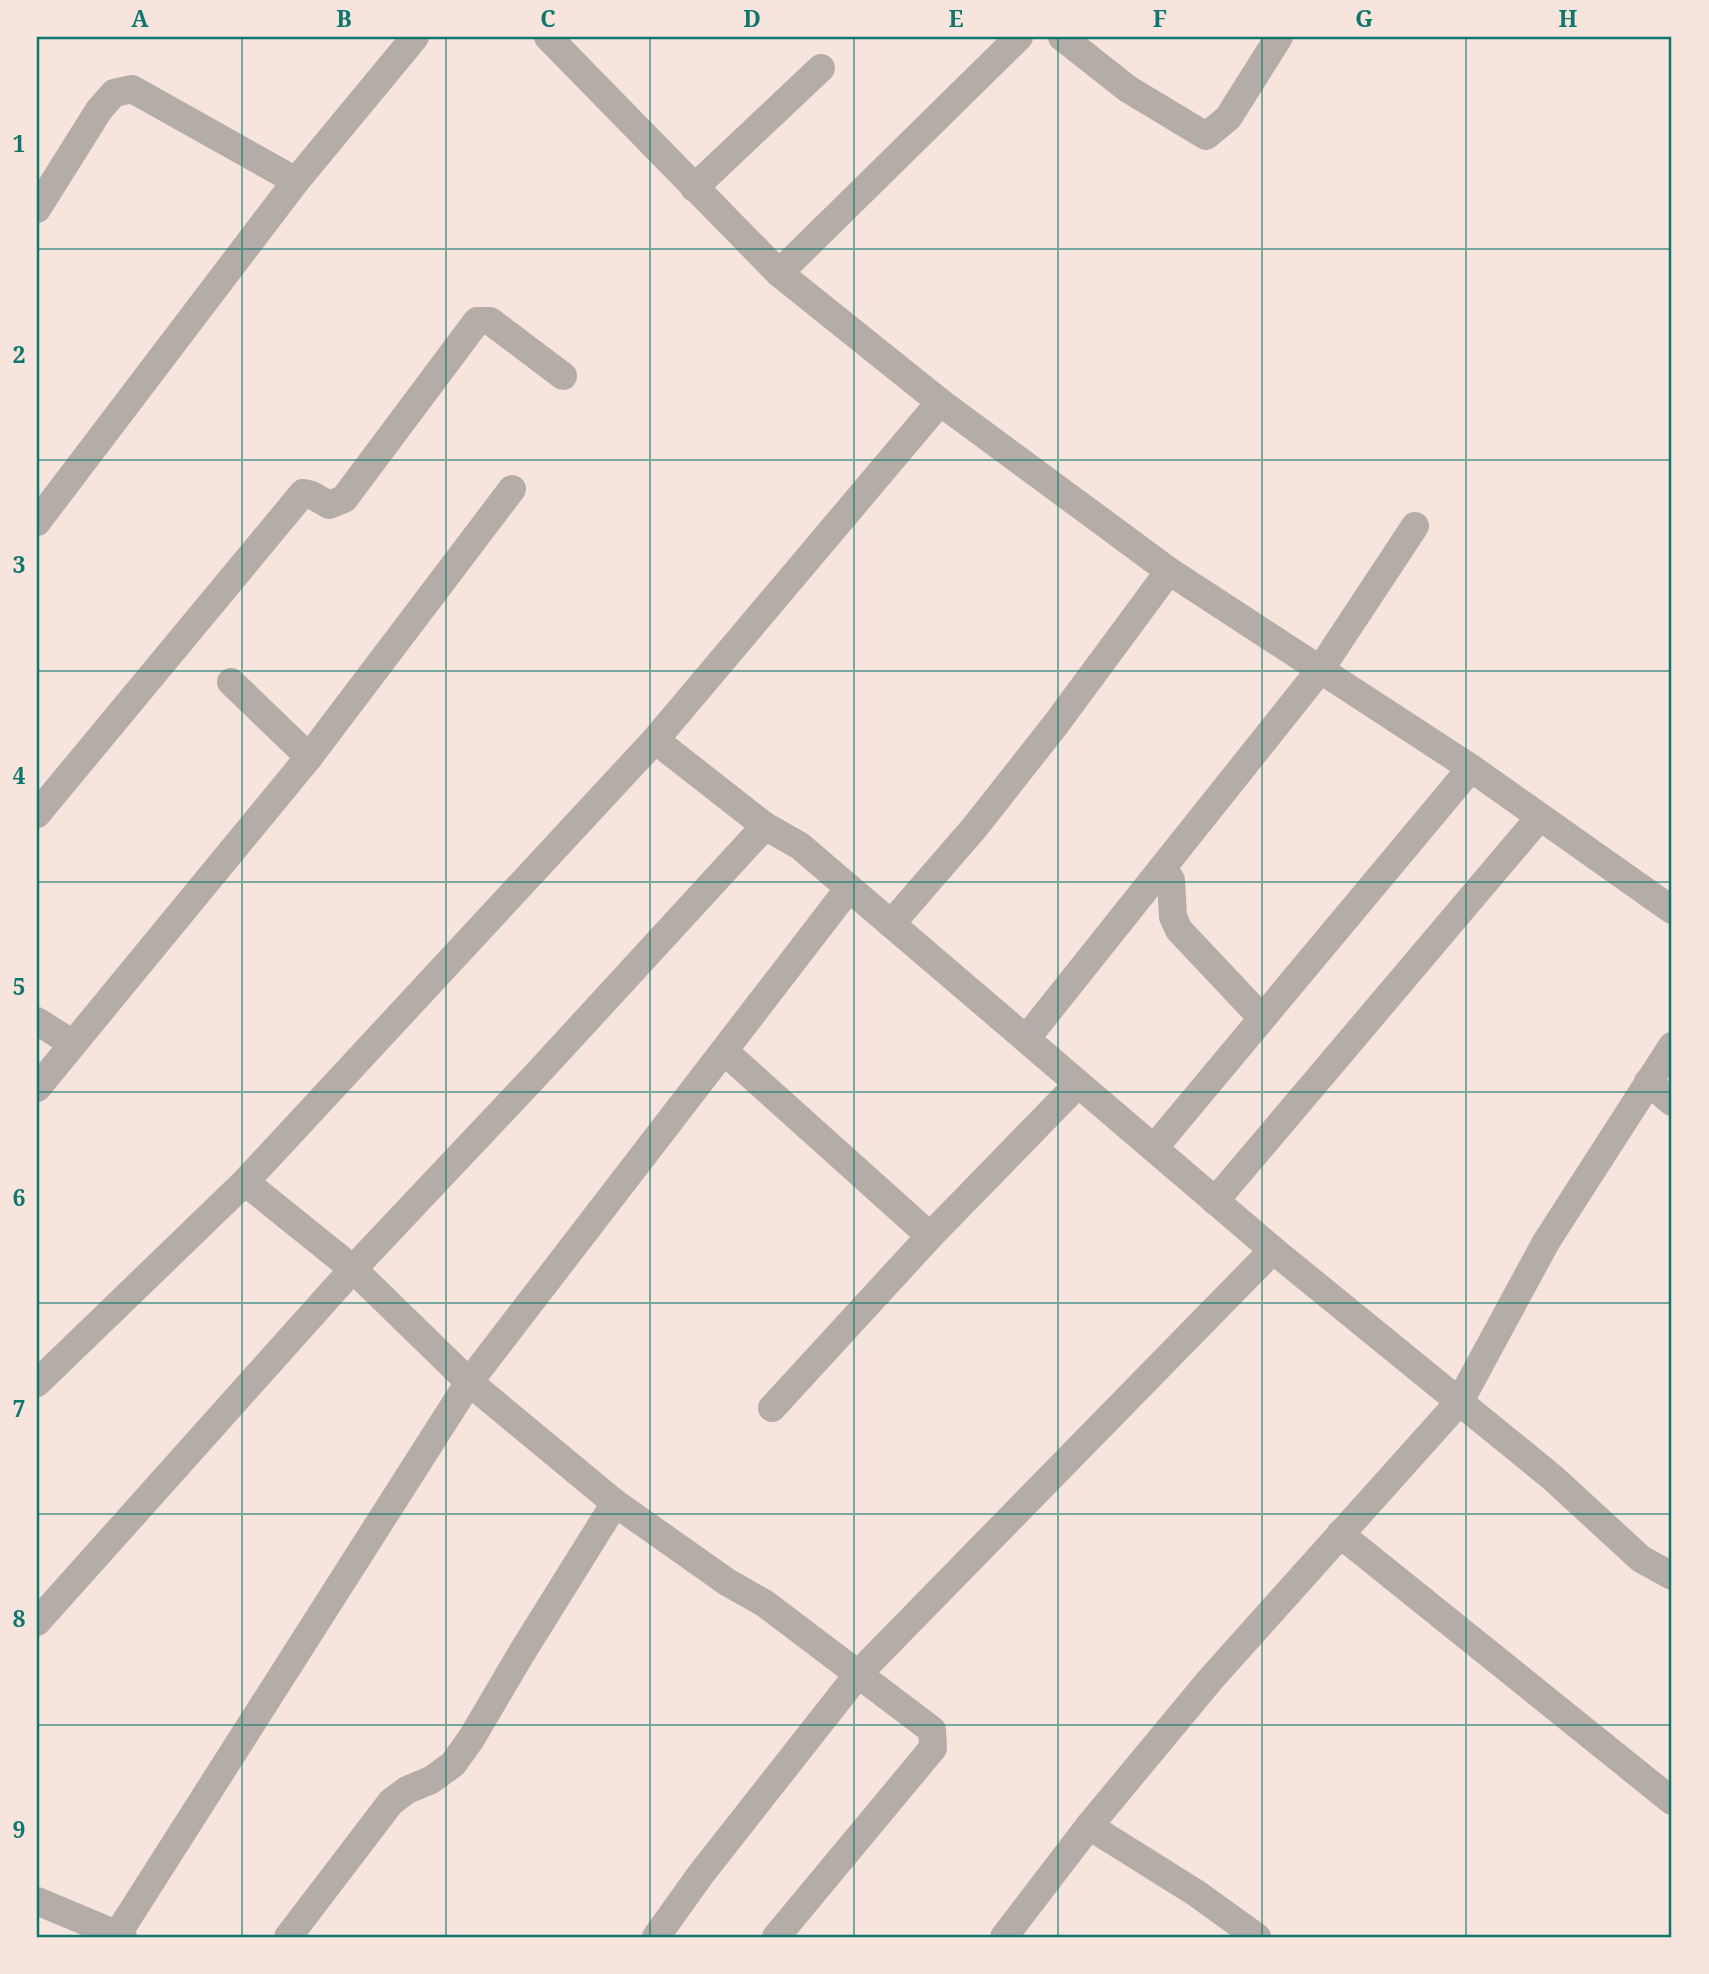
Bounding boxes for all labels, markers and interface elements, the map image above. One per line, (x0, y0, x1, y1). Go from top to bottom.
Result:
text: A (131, 2, 149, 34)
text: B (336, 2, 352, 34)
text: C (540, 2, 556, 34)
text: D (743, 2, 761, 34)
text: E (948, 2, 964, 34)
text: F (1153, 2, 1167, 34)
text: G (1355, 2, 1373, 34)
text: H (1559, 2, 1578, 34)
text: 1 (13, 127, 26, 159)
text: 2 (13, 338, 26, 370)
text: 3 (13, 548, 26, 580)
text: 4 (13, 759, 26, 791)
text: 5 (13, 970, 26, 1002)
text: 6 (13, 1181, 26, 1213)
text: 7 (13, 1392, 26, 1424)
text: 8 (13, 1602, 26, 1634)
text: 9 (13, 1813, 26, 1845)

